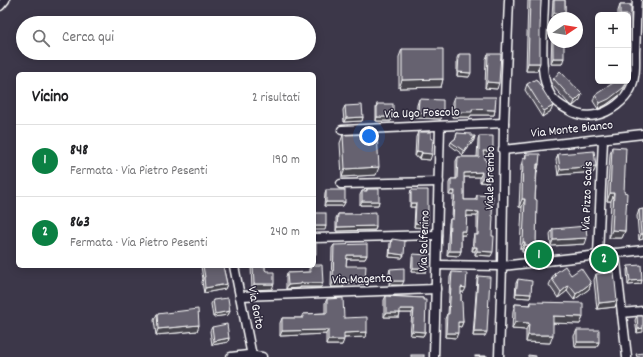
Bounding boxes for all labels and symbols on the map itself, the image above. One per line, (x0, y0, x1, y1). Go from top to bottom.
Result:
north arrow (547, 12, 583, 48)
street label: Via Ugo Foscolo (384, 103, 460, 125)
street label: Via Monte Bianco (530, 116, 614, 144)
your location (359, 126, 379, 146)
street label: Viale Brembo (481, 146, 501, 210)
street label: Via Pizzo Scais (577, 161, 599, 231)
street label: Via Solferino (414, 210, 436, 272)
pin: 1 (526, 240, 552, 270)
pin: 2 (591, 244, 617, 274)
street label: Via Magenta (332, 269, 393, 291)
street label: Via Goito (242, 285, 268, 331)

